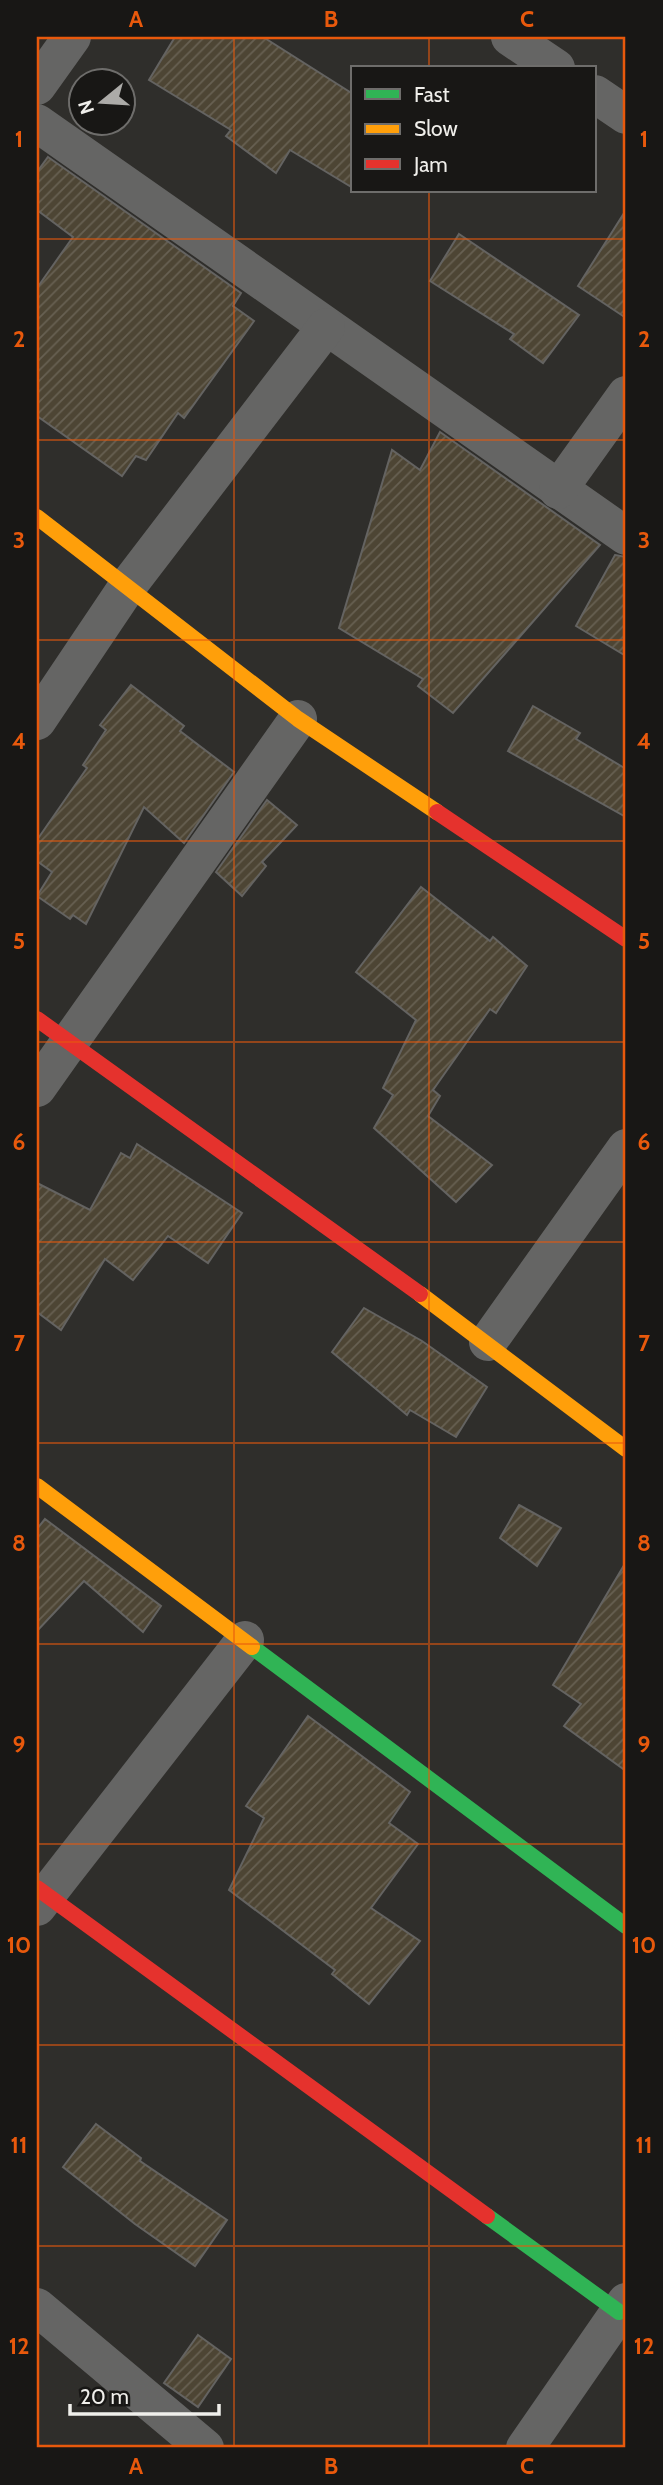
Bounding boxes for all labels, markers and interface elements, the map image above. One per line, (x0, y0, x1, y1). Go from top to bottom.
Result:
text: A (129, 5, 144, 33)
text: B (324, 5, 338, 33)
text: C (520, 5, 534, 33)
north arrow (66, 66, 136, 136)
legend (351, 66, 596, 192)
text: Fast (414, 82, 450, 107)
text: N (73, 97, 99, 117)
text: Slow (414, 116, 458, 141)
text: 1 (15, 125, 23, 153)
text: 1 (640, 125, 648, 153)
text: Jam (413, 152, 448, 177)
text: 2 (13, 325, 25, 353)
text: 2 (638, 325, 650, 353)
text: 3 (13, 526, 25, 554)
text: 3 (638, 526, 650, 554)
text: 4 (12, 727, 26, 755)
text: 4 (637, 727, 651, 755)
text: 5 (13, 927, 25, 955)
text: 5 (638, 927, 650, 955)
text: 6 (13, 1128, 25, 1156)
text: 6 (638, 1128, 650, 1156)
text: 7 (13, 1329, 25, 1357)
text: 7 (638, 1329, 650, 1357)
text: 8 (12, 1529, 26, 1557)
text: 8 (637, 1529, 651, 1557)
text: 9 (13, 1730, 25, 1758)
text: 9 (638, 1730, 650, 1758)
text: 10 (7, 1931, 31, 1959)
text: 10 (632, 1931, 656, 1959)
text: 11 (11, 2131, 27, 2159)
text: 11 (636, 2131, 652, 2159)
text: 12 (9, 2332, 29, 2360)
text: 12 (634, 2332, 654, 2360)
scale bar (70, 2373, 219, 2417)
text: 20 m (80, 2384, 129, 2409)
text: A (129, 2452, 144, 2480)
text: B (324, 2452, 338, 2480)
text: C (520, 2452, 534, 2480)

